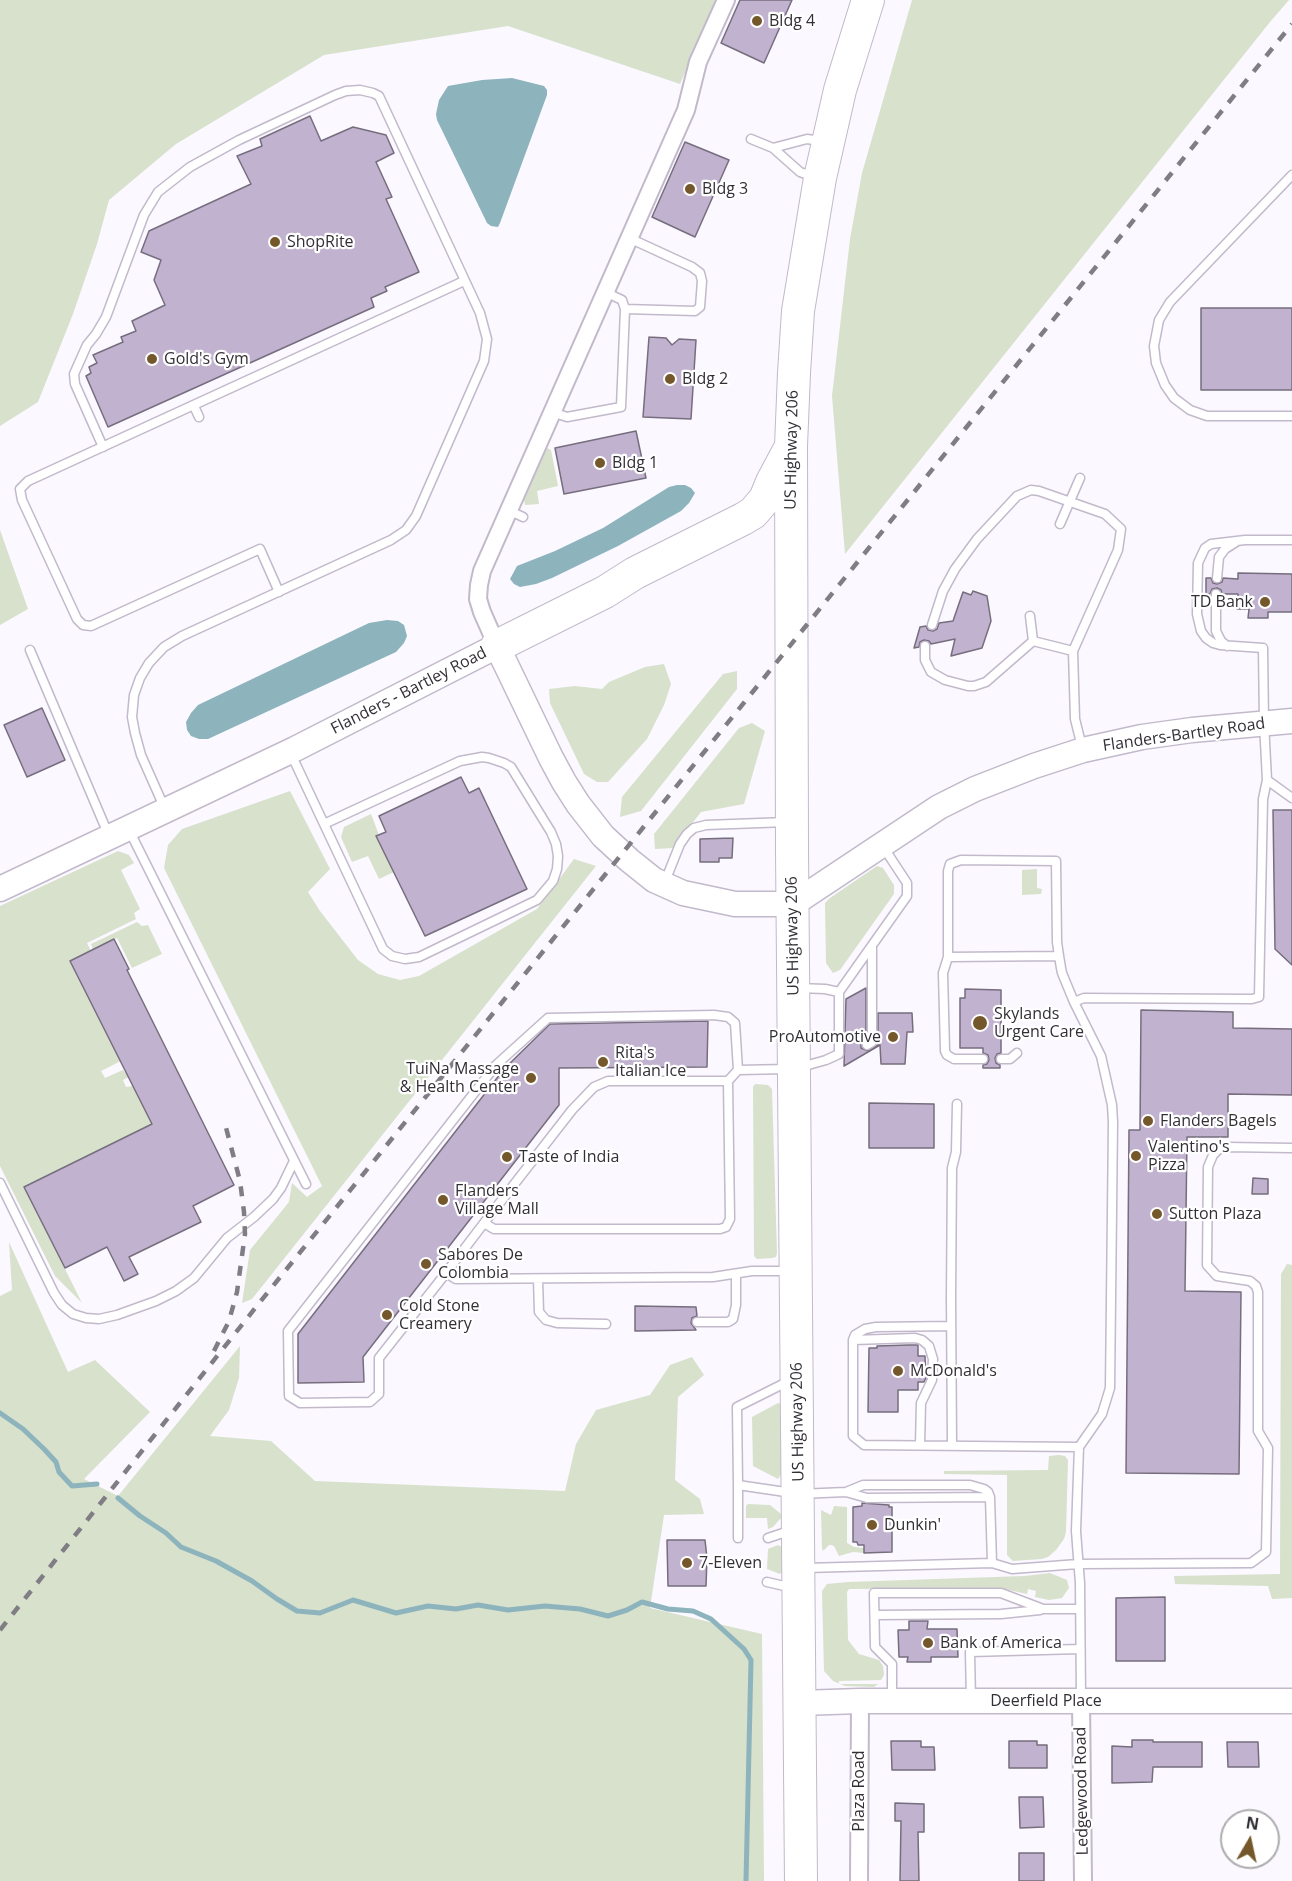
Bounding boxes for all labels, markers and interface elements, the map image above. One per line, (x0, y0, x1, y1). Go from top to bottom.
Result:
place label: Bldg 4 (769, 11, 815, 31)
marker: Bldg 4 (750, 14, 764, 28)
place label: Bldg 3 (702, 179, 748, 199)
marker: Bldg 3 (683, 182, 697, 196)
place label: ShopRite (287, 232, 354, 252)
marker: ShopRite (268, 235, 282, 249)
place label: Gold's Gym (164, 349, 249, 369)
marker: Gold's Gym (145, 352, 159, 366)
place label: Bldg 2 (682, 369, 728, 389)
marker: Bldg 2 (663, 372, 677, 386)
street label: US Highway 206 (781, 390, 803, 510)
place label: Bldg 1 (612, 453, 658, 473)
marker: Bldg 1 (593, 456, 607, 470)
place label: TD Bank (1191, 592, 1253, 612)
marker: TD Bank (1258, 595, 1272, 609)
street label: Flanders - Bartley Road (328, 643, 490, 739)
street label: Flanders-Bartley Road (1101, 714, 1267, 756)
street label: US Highway 206 (782, 876, 804, 996)
place label: Skylands Urgent Care (994, 1004, 1084, 1042)
marker: Skylands Urgent Care (971, 1014, 989, 1032)
place label: ProAutomotive (769, 1027, 881, 1047)
marker: ProAutomotive (886, 1030, 900, 1044)
place label: Rita's Italian Ice (615, 1043, 686, 1081)
marker: Rita's Italian Ice (596, 1055, 610, 1069)
place label: TuiNa Massage & Health Center (400, 1059, 519, 1097)
marker: TuiNa Massage & Health Center (524, 1071, 538, 1085)
place label: Flanders Bagels (1160, 1111, 1277, 1131)
marker: Flanders Bagels (1141, 1114, 1155, 1128)
place label: Valentino's Pizza (1148, 1137, 1230, 1175)
place label: Taste of India (519, 1147, 619, 1167)
marker: Valentino's Pizza (1129, 1149, 1143, 1163)
marker: Taste of India (500, 1150, 514, 1164)
place label: Flanders Village Mall (455, 1181, 539, 1219)
marker: Flanders Village Mall (436, 1193, 450, 1207)
place label: Sutton Plaza (1169, 1204, 1262, 1224)
marker: Sutton Plaza (1150, 1207, 1164, 1221)
place label: Sabores De Colombia (438, 1245, 523, 1283)
marker: Sabores De Colombia (419, 1257, 433, 1271)
place label: Cold Stone Creamery (399, 1296, 480, 1334)
marker: Cold Stone Creamery (380, 1308, 394, 1322)
place label: McDonald's (910, 1361, 997, 1381)
street label: US Highway 206 (787, 1362, 809, 1482)
marker: McDonald's (891, 1364, 905, 1378)
place label: Dunkin' (884, 1515, 941, 1535)
marker: Dunkin' (865, 1518, 879, 1532)
place label: 7-Eleven (699, 1553, 762, 1573)
marker: 7-Eleven (680, 1556, 694, 1570)
place label: Bank of America (940, 1633, 1062, 1653)
marker: Bank of America (921, 1636, 935, 1650)
street label: Deerfield Place (990, 1691, 1102, 1711)
street label: Ledgewood Road (1071, 1727, 1093, 1855)
street label: Plaza Road (849, 1750, 869, 1832)
north arrow (1220, 1809, 1280, 1869)
text: N (1244, 1811, 1261, 1835)

